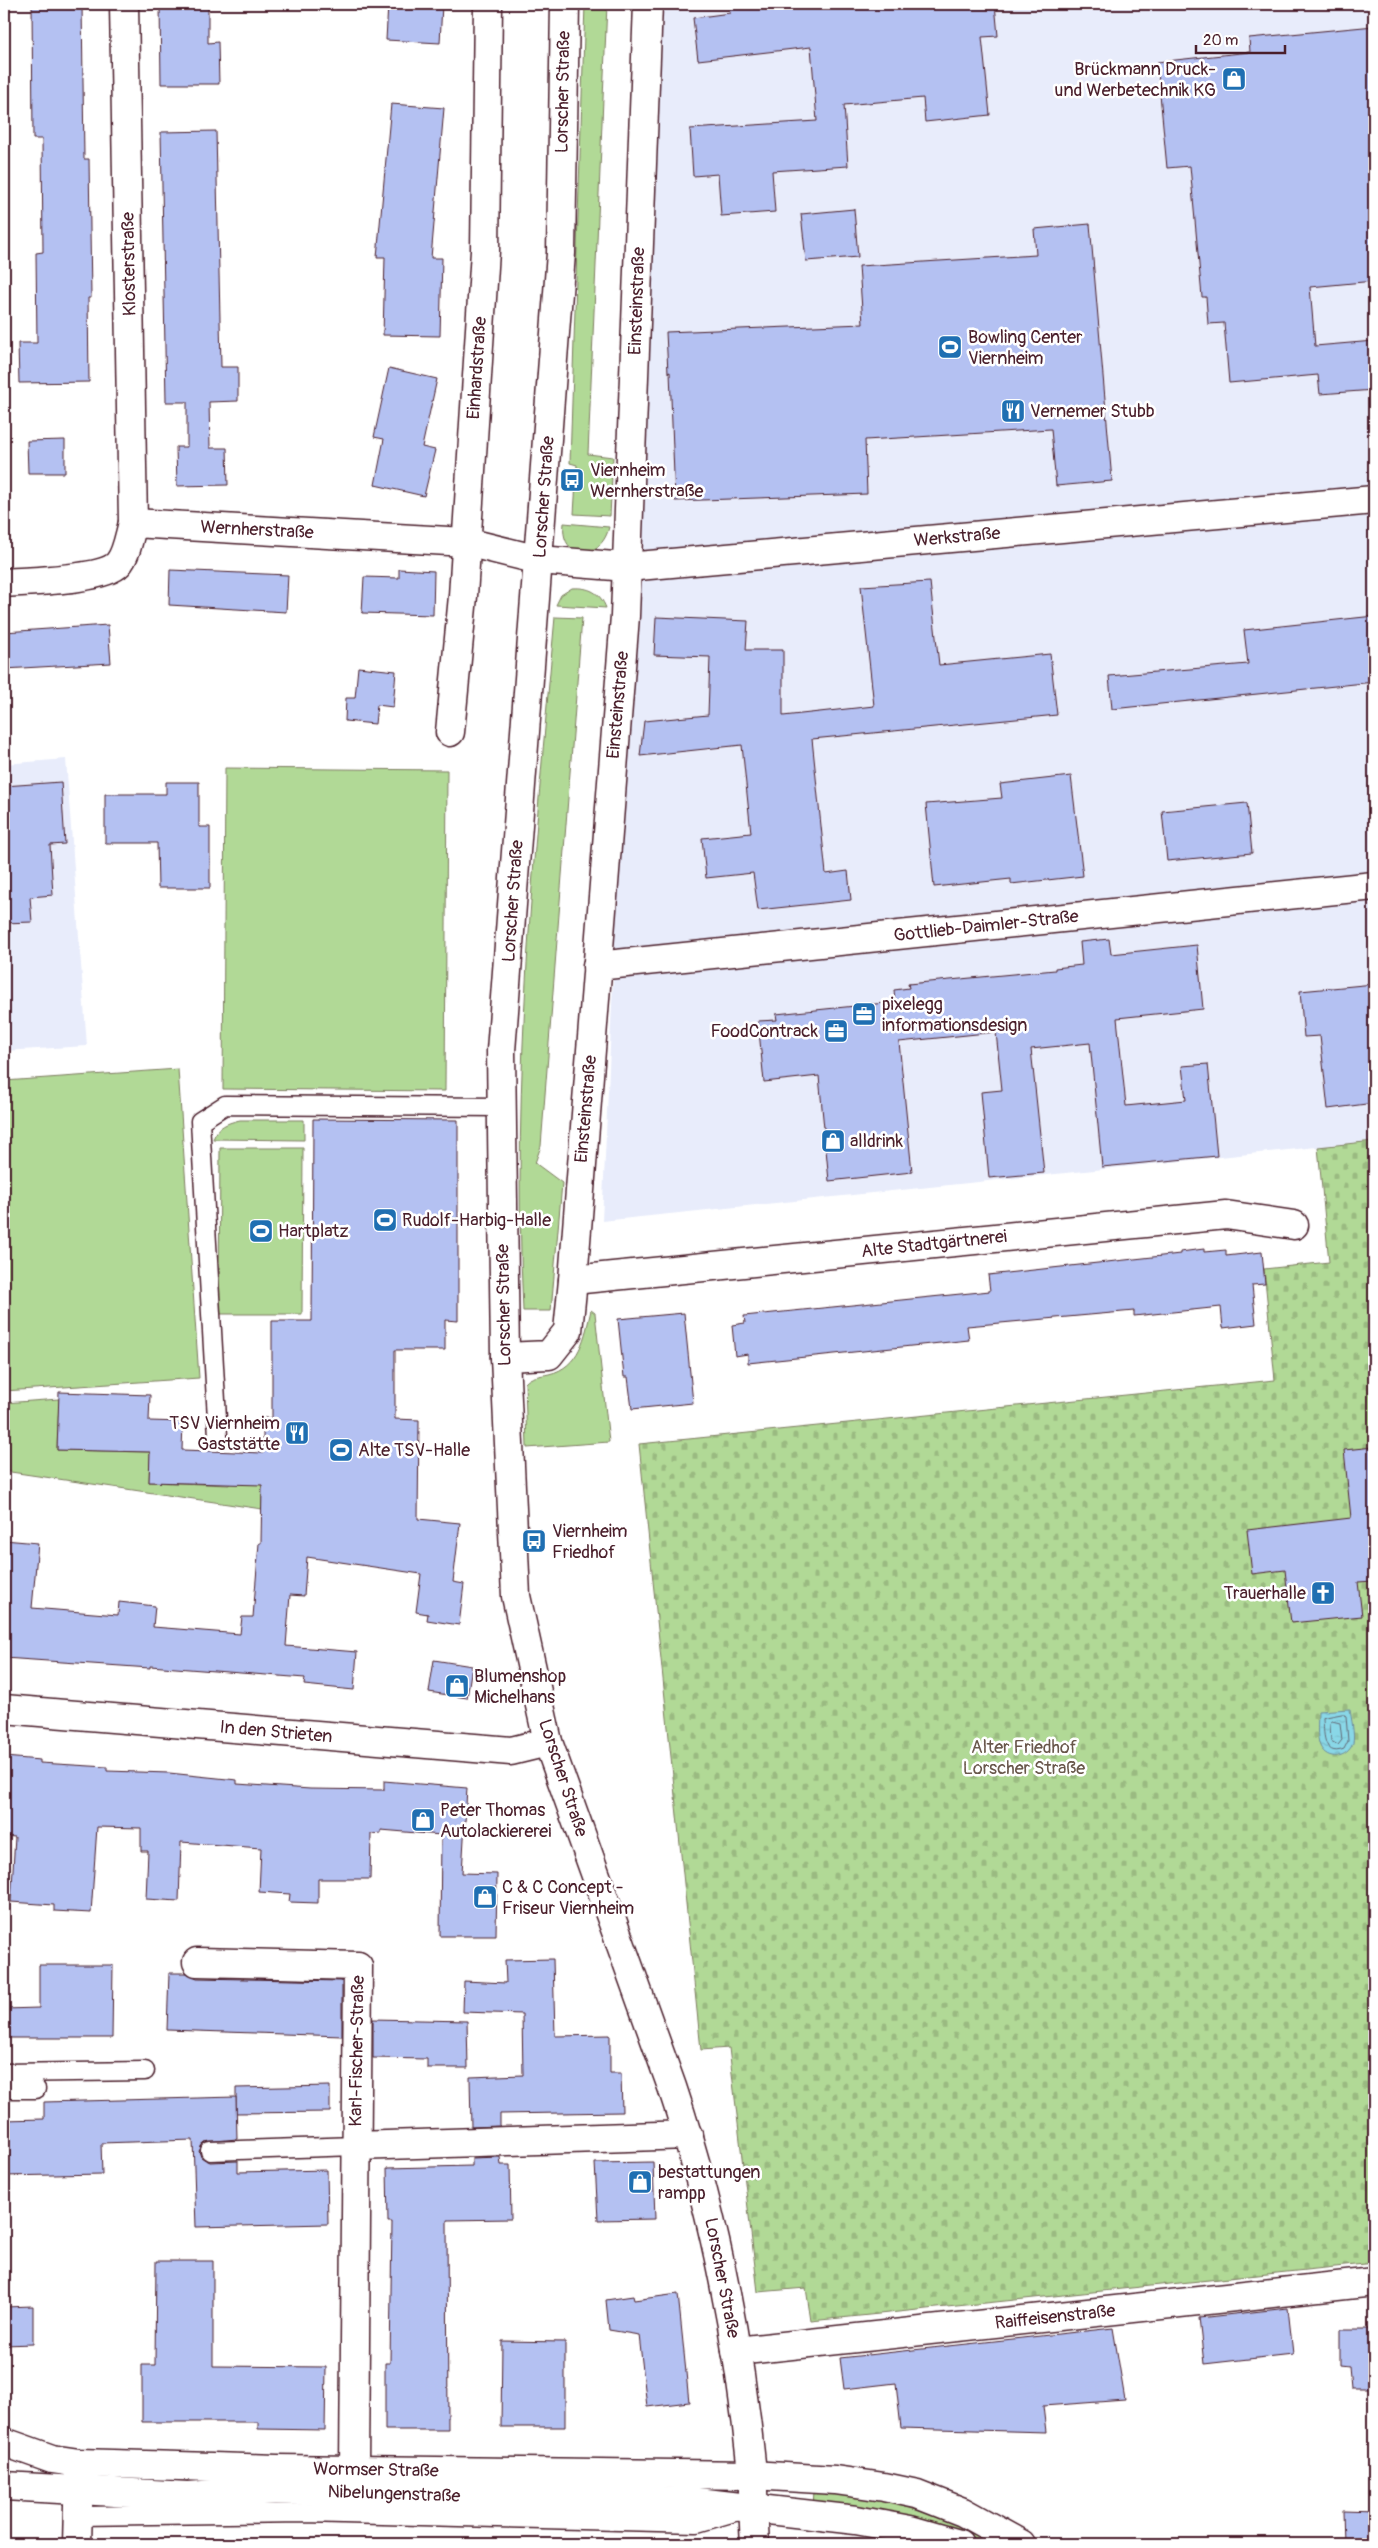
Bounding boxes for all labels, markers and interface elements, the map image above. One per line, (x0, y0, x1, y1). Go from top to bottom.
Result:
scale bar (1196, 22, 1284, 54)
street label: Lorscher Straße (550, 31, 576, 153)
text: 20 m (1203, 31, 1238, 50)
place label: Brückmann Druck- und Werbetechnik KG (1054, 58, 1216, 102)
shop icon: Brückmann Druck- und Werbetechnik KG (1221, 66, 1247, 92)
street label: Klosterstraße (117, 212, 141, 316)
street label: Einsteinstraße (624, 247, 650, 355)
street label: Einhardstraße (462, 316, 492, 420)
place label: Bowling Center Viernheim (968, 326, 1083, 370)
sports icon: Bowling Center Viernheim (937, 334, 963, 360)
restaurant icon: Vernemer Stubb (1000, 398, 1026, 424)
place label: Vernemer Stubb (1030, 400, 1155, 423)
street label: Lorscher Straße (528, 435, 560, 559)
place label: Viernheim Wernherstraße (590, 459, 704, 503)
bus stop icon: Viernheim Wernherstraße (559, 467, 585, 493)
street label: Wernherstraße (200, 516, 314, 544)
street label: Werkstraße (913, 522, 1001, 552)
street label: Einsteinstraße (602, 650, 634, 760)
street label: Lorscher Straße (497, 839, 529, 963)
street label: Gottlieb-Daimler-Straße (892, 905, 1080, 947)
place label: pixelegg informationsdesign (882, 993, 1028, 1037)
office icon: pixelegg informationsdesign (851, 1001, 877, 1027)
office icon: FoodContrack (823, 1018, 849, 1044)
place label: FoodContrack (711, 1020, 818, 1043)
street label: Einsteinstraße (570, 1054, 602, 1164)
shop icon: alldrink (820, 1128, 846, 1154)
place label: alldrink (850, 1130, 903, 1153)
sports icon: Rudolf-Harbig-Halle (372, 1207, 398, 1233)
place label: Rudolf-Harbig-Halle (402, 1209, 551, 1232)
sports icon: Hartplatz (248, 1218, 274, 1244)
place label: Hartplatz (278, 1220, 349, 1243)
street label: Alte Stadtgärtnerei (860, 1225, 1008, 1263)
street label: Lorscher Straße (491, 1244, 517, 1366)
place label: TSV Viernheim Gaststätte (169, 1412, 280, 1456)
restaurant icon: TSV Viernheim Gaststätte (284, 1420, 310, 1446)
sports icon: Alte TSV-Halle (328, 1437, 354, 1463)
place label: Alte TSV-Halle (358, 1439, 470, 1462)
place label: Viernheim Friedhof (552, 1520, 628, 1564)
bus stop icon: Viernheim Friedhof (521, 1528, 547, 1554)
church icon: Trauerhalle (1310, 1580, 1336, 1606)
place label: Trauerhalle (1224, 1582, 1306, 1605)
place label: Blumenshop Michelhans (474, 1665, 566, 1709)
shop icon: Blumenshop Michelhans (444, 1673, 470, 1699)
street label: In den Strieten (219, 1716, 333, 1748)
street label: Lorscher Straße (533, 1716, 593, 1840)
park label: Alter Friedhof Lorscher Straße (963, 1736, 1085, 1780)
place label: Peter Thomas Autolackiererei (440, 1799, 551, 1843)
shop icon: Peter Thomas Autolackiererei (410, 1807, 436, 1833)
place label: C & C Concept - Friseur Viernheim (502, 1876, 634, 1920)
shop icon: C & C Concept - Friseur Viernheim (472, 1884, 498, 1910)
street label: Karl-Fischer-Straße (344, 1975, 370, 2127)
place label: bestattungen rampp (658, 2161, 760, 2205)
shop icon: bestattungen rampp (627, 2169, 653, 2195)
street label: Lorscher Straße (699, 2216, 745, 2340)
street label: Raiffeisenstraße (994, 2299, 1117, 2335)
street label: Wormser Straße (313, 2457, 439, 2483)
street label: Nibelungenstraße (327, 2480, 461, 2508)

